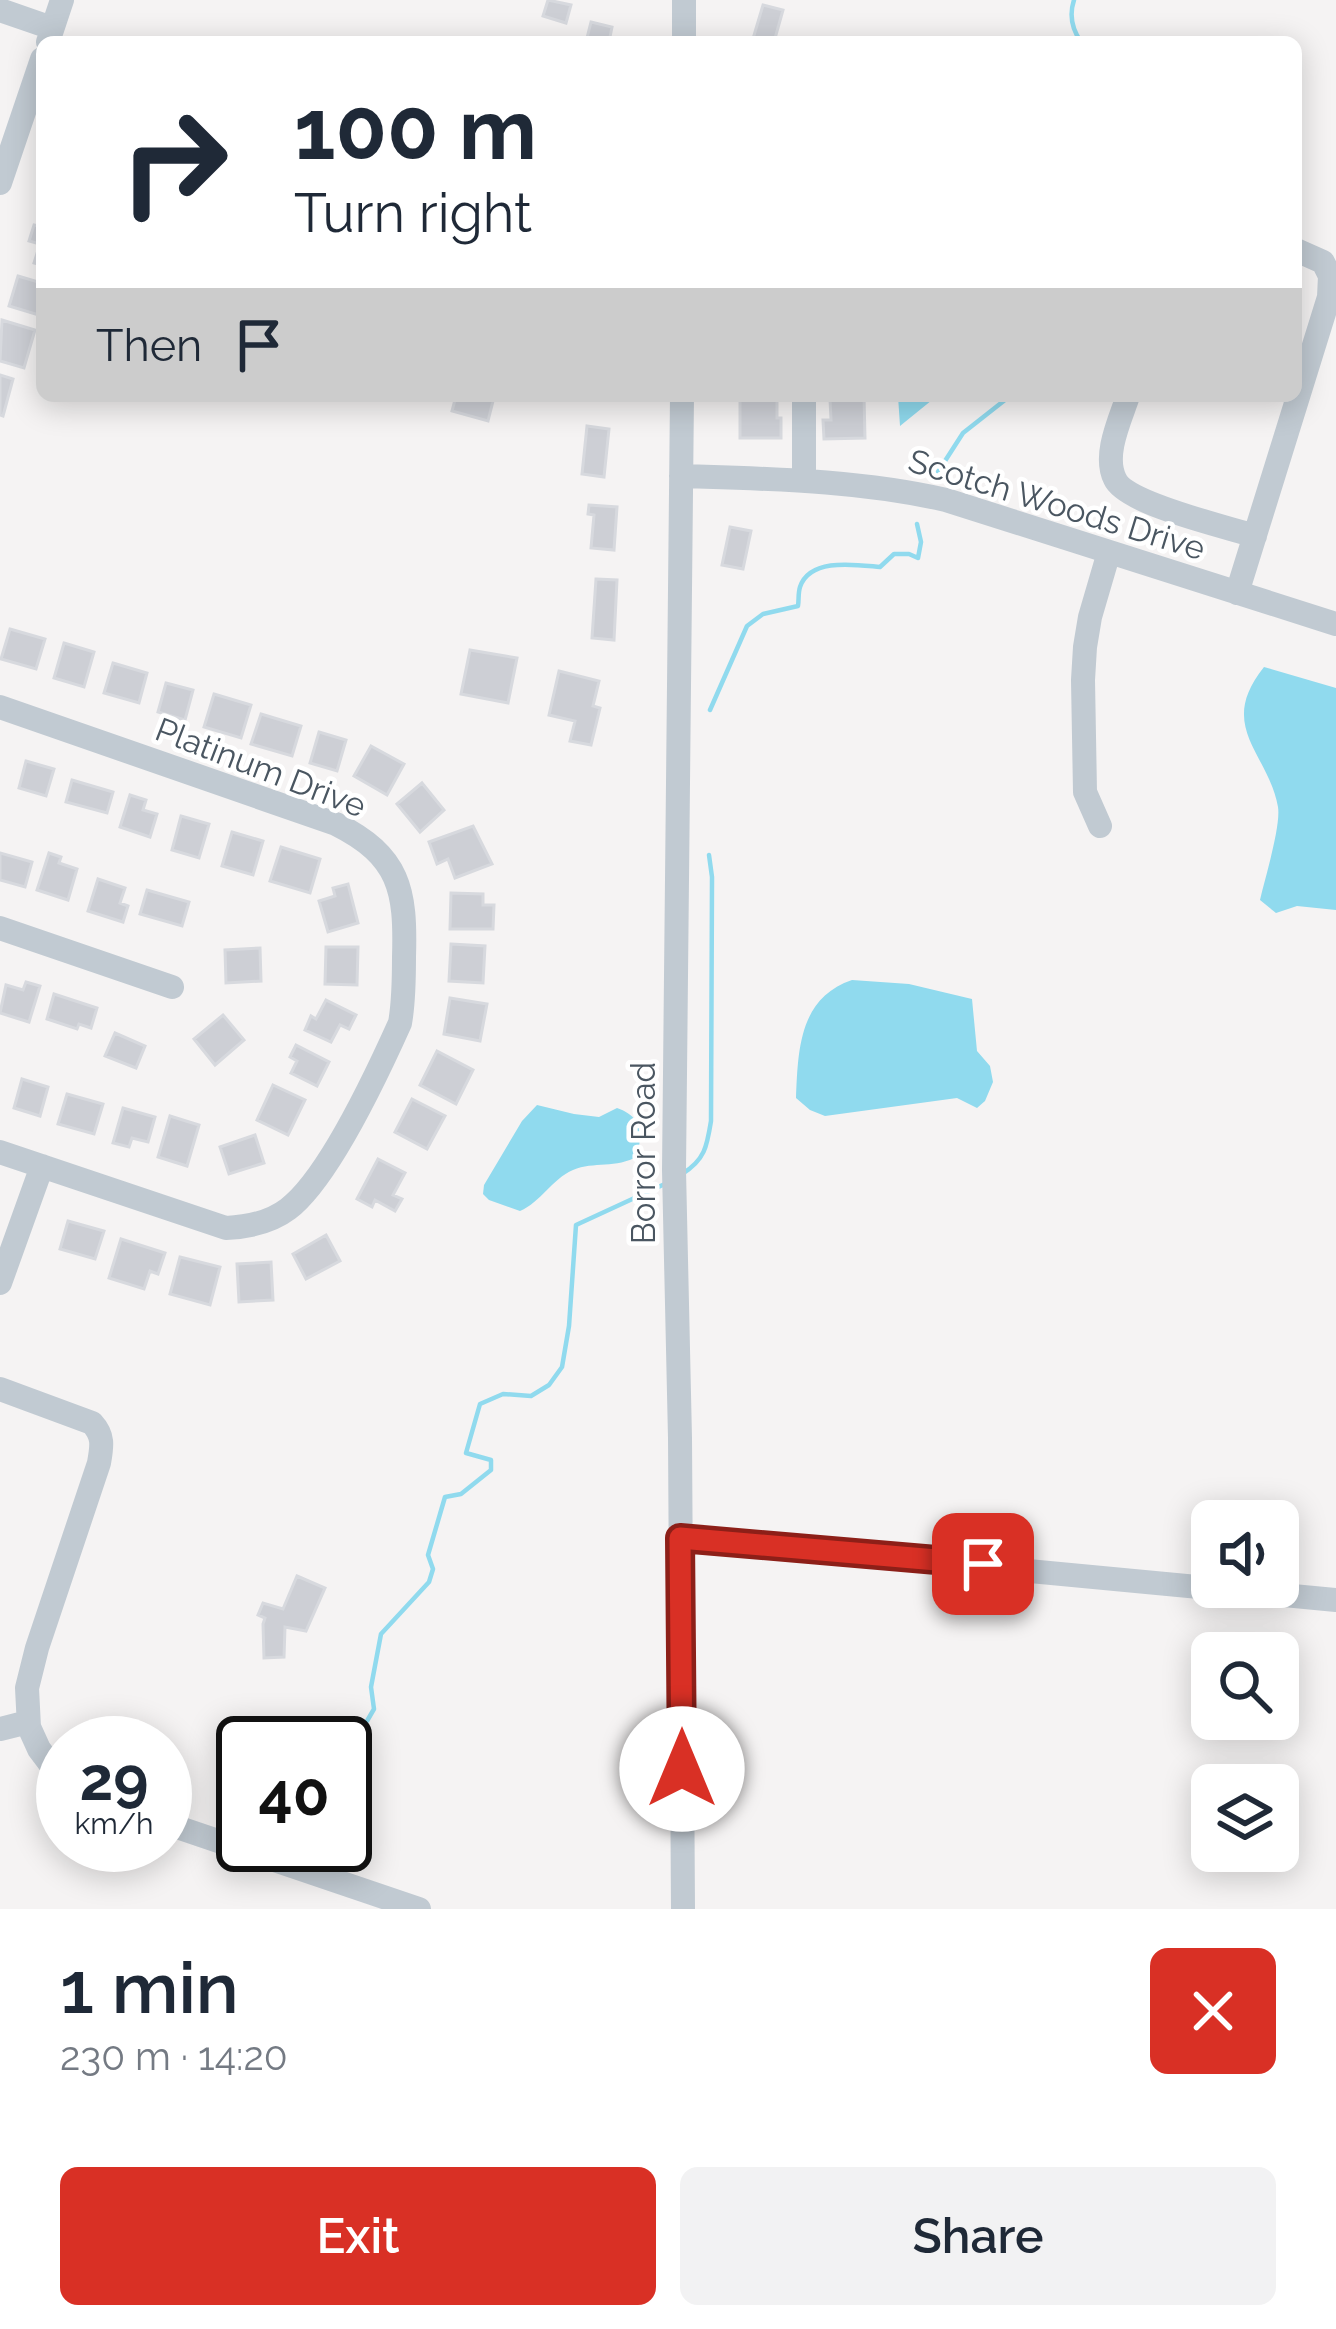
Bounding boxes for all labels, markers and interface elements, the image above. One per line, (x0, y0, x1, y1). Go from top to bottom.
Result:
text: 100 m (294, 80, 537, 179)
icon: right (96, 84, 252, 240)
text: Turn right (294, 181, 532, 245)
icon: arrive (226, 312, 292, 378)
text: Then (96, 319, 202, 372)
street label: Scotch Woods Drive (904, 441, 1210, 568)
street label: Platinum Drive (150, 709, 371, 825)
street label: Borror Road (624, 1062, 663, 1244)
map controls (1191, 1500, 1299, 1872)
button: sound (1191, 1500, 1299, 1608)
pin (932, 1513, 1034, 1615)
icon: arrive (950, 1531, 1016, 1597)
button: search (1191, 1632, 1299, 1740)
position arrow (619, 1706, 745, 1832)
speed limit sign: 40 (216, 1716, 372, 1872)
text: 29 (79, 1744, 149, 1814)
button: layers (1191, 1764, 1299, 1872)
text: km/h (74, 1806, 154, 1841)
text: 1 min (60, 1945, 239, 2030)
button: close (1150, 1948, 1276, 2074)
text: 230 m · 14:20 (60, 2033, 288, 2079)
button: Exit (60, 2167, 656, 2305)
button: Share (680, 2167, 1276, 2305)

